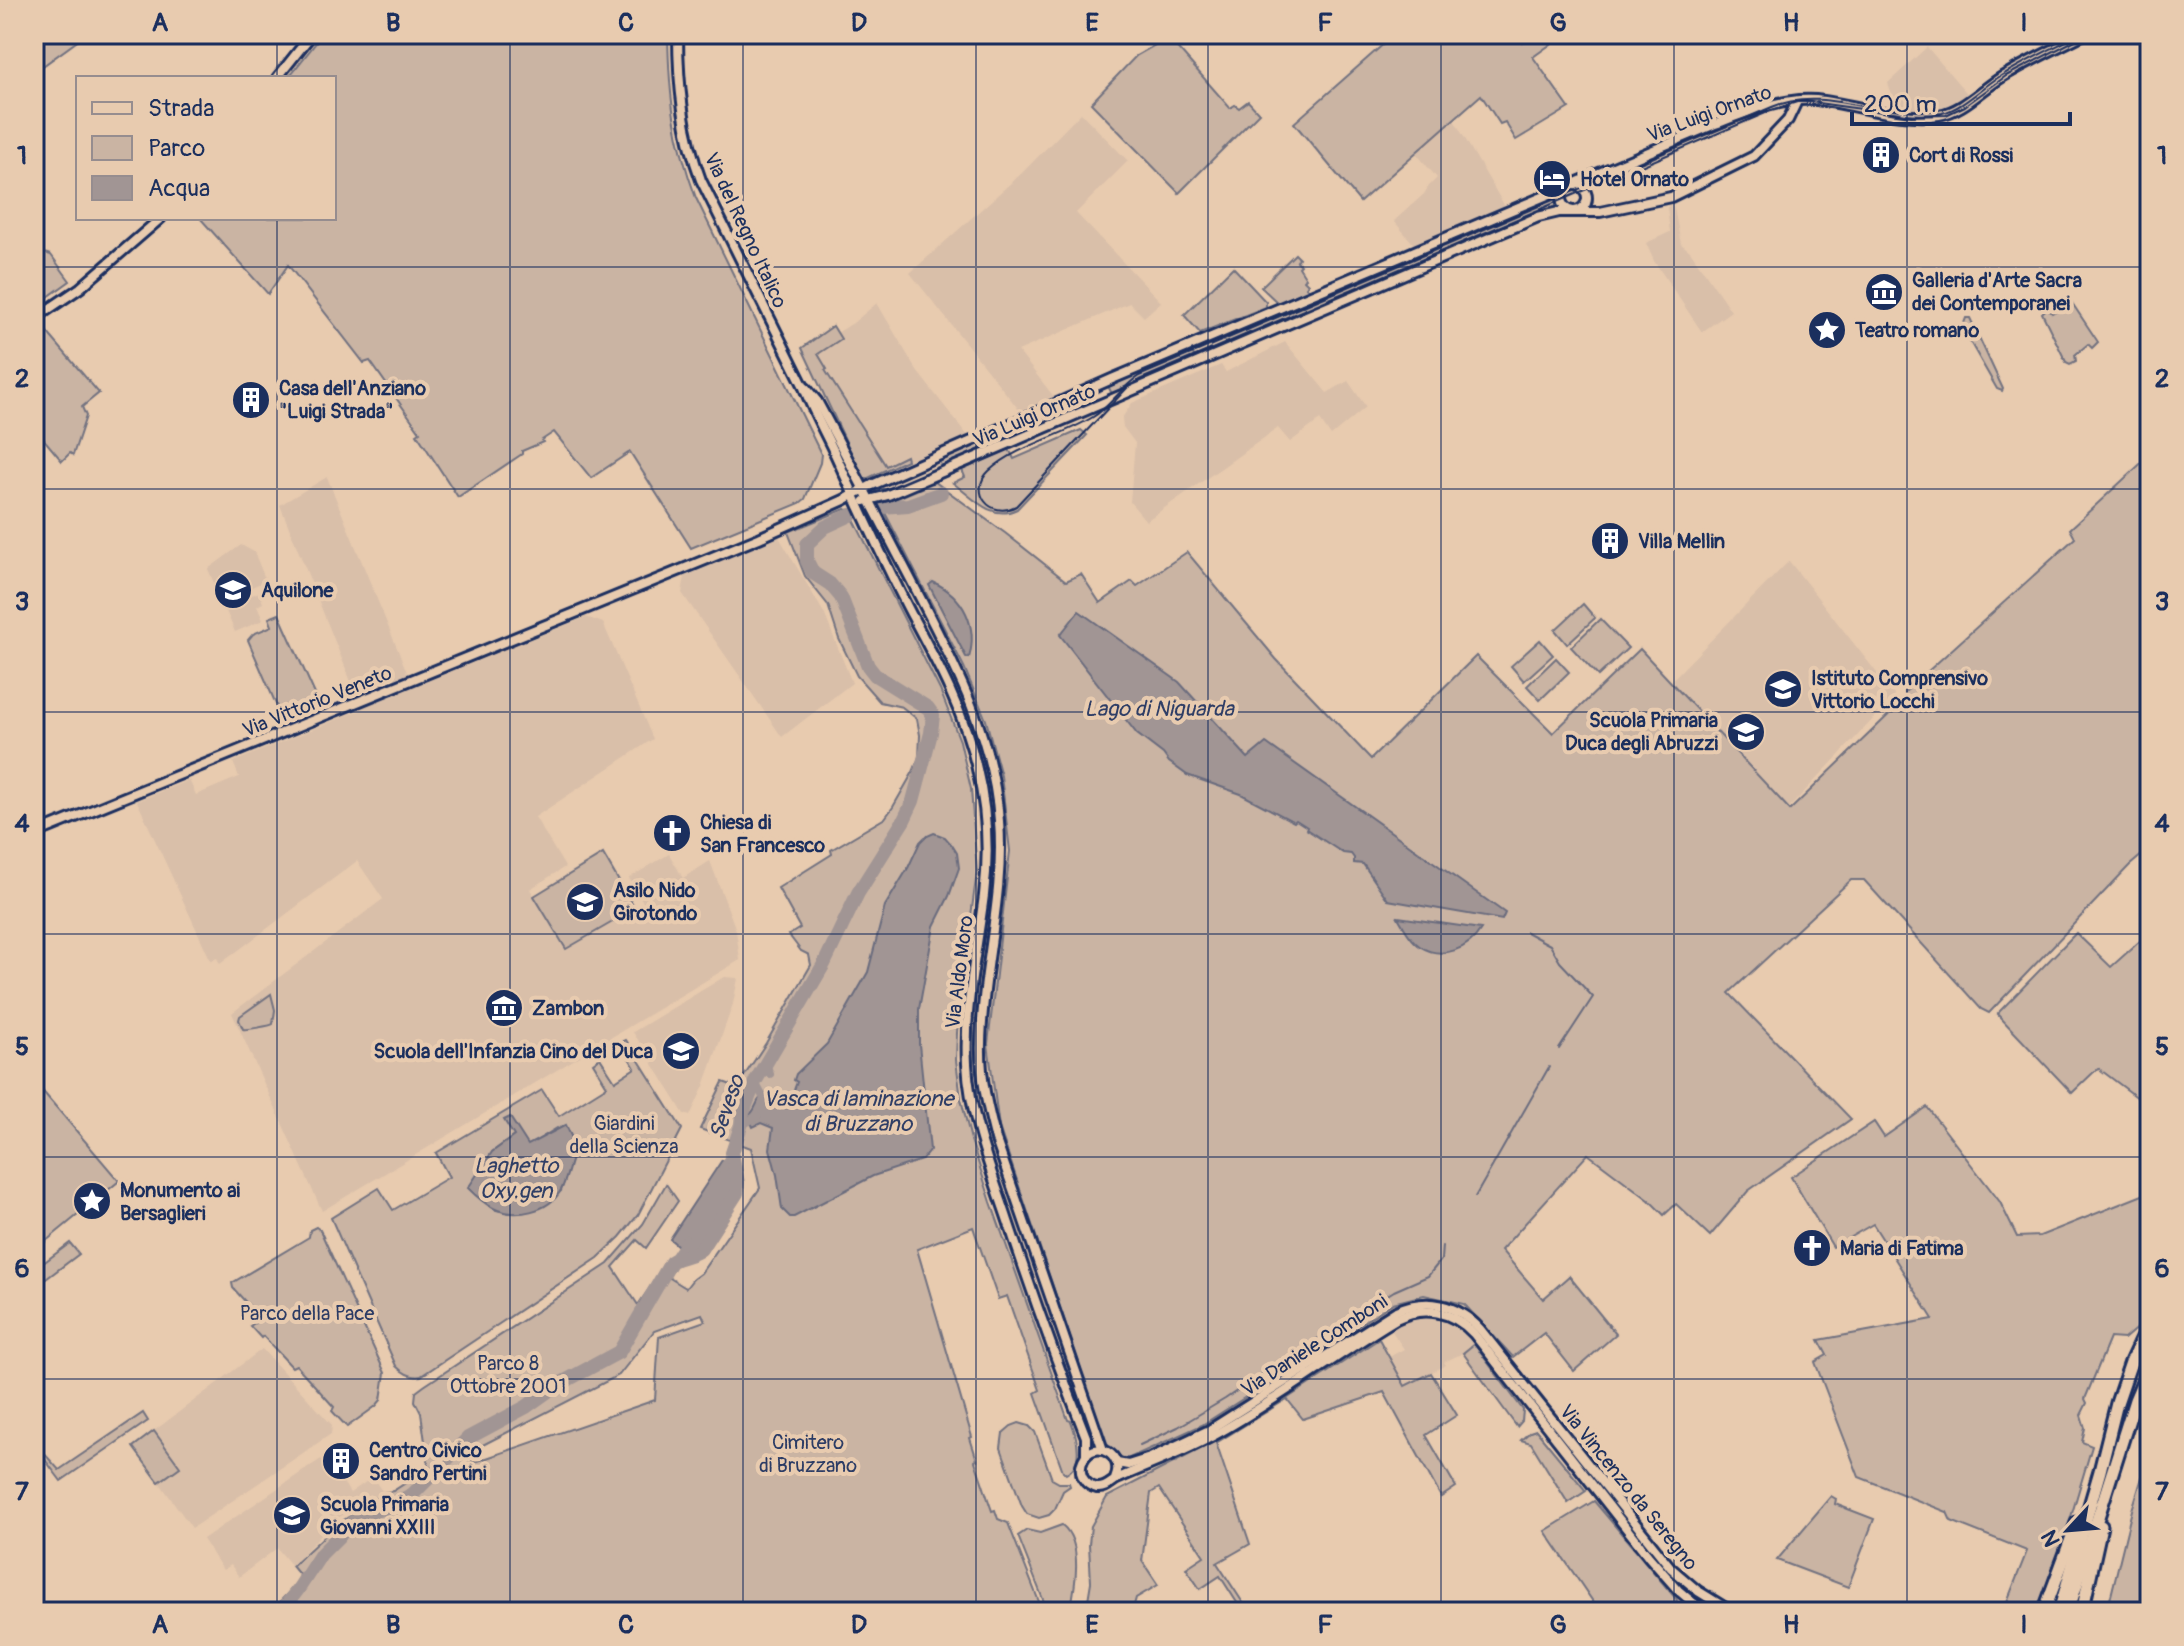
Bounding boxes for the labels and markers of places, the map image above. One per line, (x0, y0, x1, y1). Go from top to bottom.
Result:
building icon: Cort di Rossi (1860, 134, 1902, 176)
place label: Cort di Rossi (1909, 143, 2014, 168)
hotel icon: Hotel Ornato (1531, 158, 1573, 200)
place label: Hotel Ornato (1580, 167, 1689, 192)
place label: Galleria d'Arte Sacra dei Contemporanei (1912, 268, 2082, 316)
museum icon: Galleria d'Arte Sacra dei Contemporanei (1863, 271, 1905, 313)
place icon: Teatro romano (1806, 309, 1848, 351)
place label: Teatro romano (1854, 318, 1979, 343)
place label: Casa dell'Anziano "Luigi Strada" (279, 376, 426, 424)
building icon: Casa dell'Anziano "Luigi Strada" (230, 379, 272, 421)
building icon: Villa Mellin (1589, 520, 1631, 562)
place label: Villa Mellin (1638, 529, 1725, 554)
school or university icon: Aquilone (212, 569, 254, 611)
place label: Aquilone (261, 578, 335, 603)
place label: Istituto Comprensivo Vittorio Locchi (1811, 666, 1988, 714)
school or university icon: Istituto Comprensivo Vittorio Locchi (1762, 668, 1804, 710)
place label: Scuola Primaria Duca degli Abruzzi (1565, 708, 1718, 756)
school or university icon: Scuola Primaria Duca degli Abruzzi (1725, 711, 1767, 753)
place label: Chiesa di San Francesco (700, 810, 825, 858)
church icon: Chiesa di San Francesco (651, 812, 693, 854)
place label: Asilo Nido Girotondo (613, 878, 698, 926)
school or university icon: Asilo Nido Girotondo (564, 881, 606, 923)
museum icon: Zambon (483, 987, 525, 1029)
place label: Zambon (532, 996, 604, 1021)
school or university icon: Scuola dell'Infanzia Cino del Duca (660, 1030, 702, 1072)
place label: Scuola dell'Infanzia Cino del Duca (374, 1039, 653, 1064)
place label: Monumento ai Bersaglieri (120, 1178, 240, 1226)
place icon: Monumento ai Bersaglieri (71, 1180, 113, 1222)
church icon: Maria di Fatima (1791, 1227, 1833, 1269)
place label: Maria di Fatima (1840, 1236, 1963, 1261)
place label: Centro Civico Sandro Pertini (369, 1438, 487, 1486)
building icon: Centro Civico Sandro Pertini (320, 1440, 362, 1482)
place label: Scuola Primaria Giovanni XXIII (320, 1492, 449, 1540)
school or university icon: Scuola Primaria Giovanni XXIII (271, 1494, 313, 1536)

